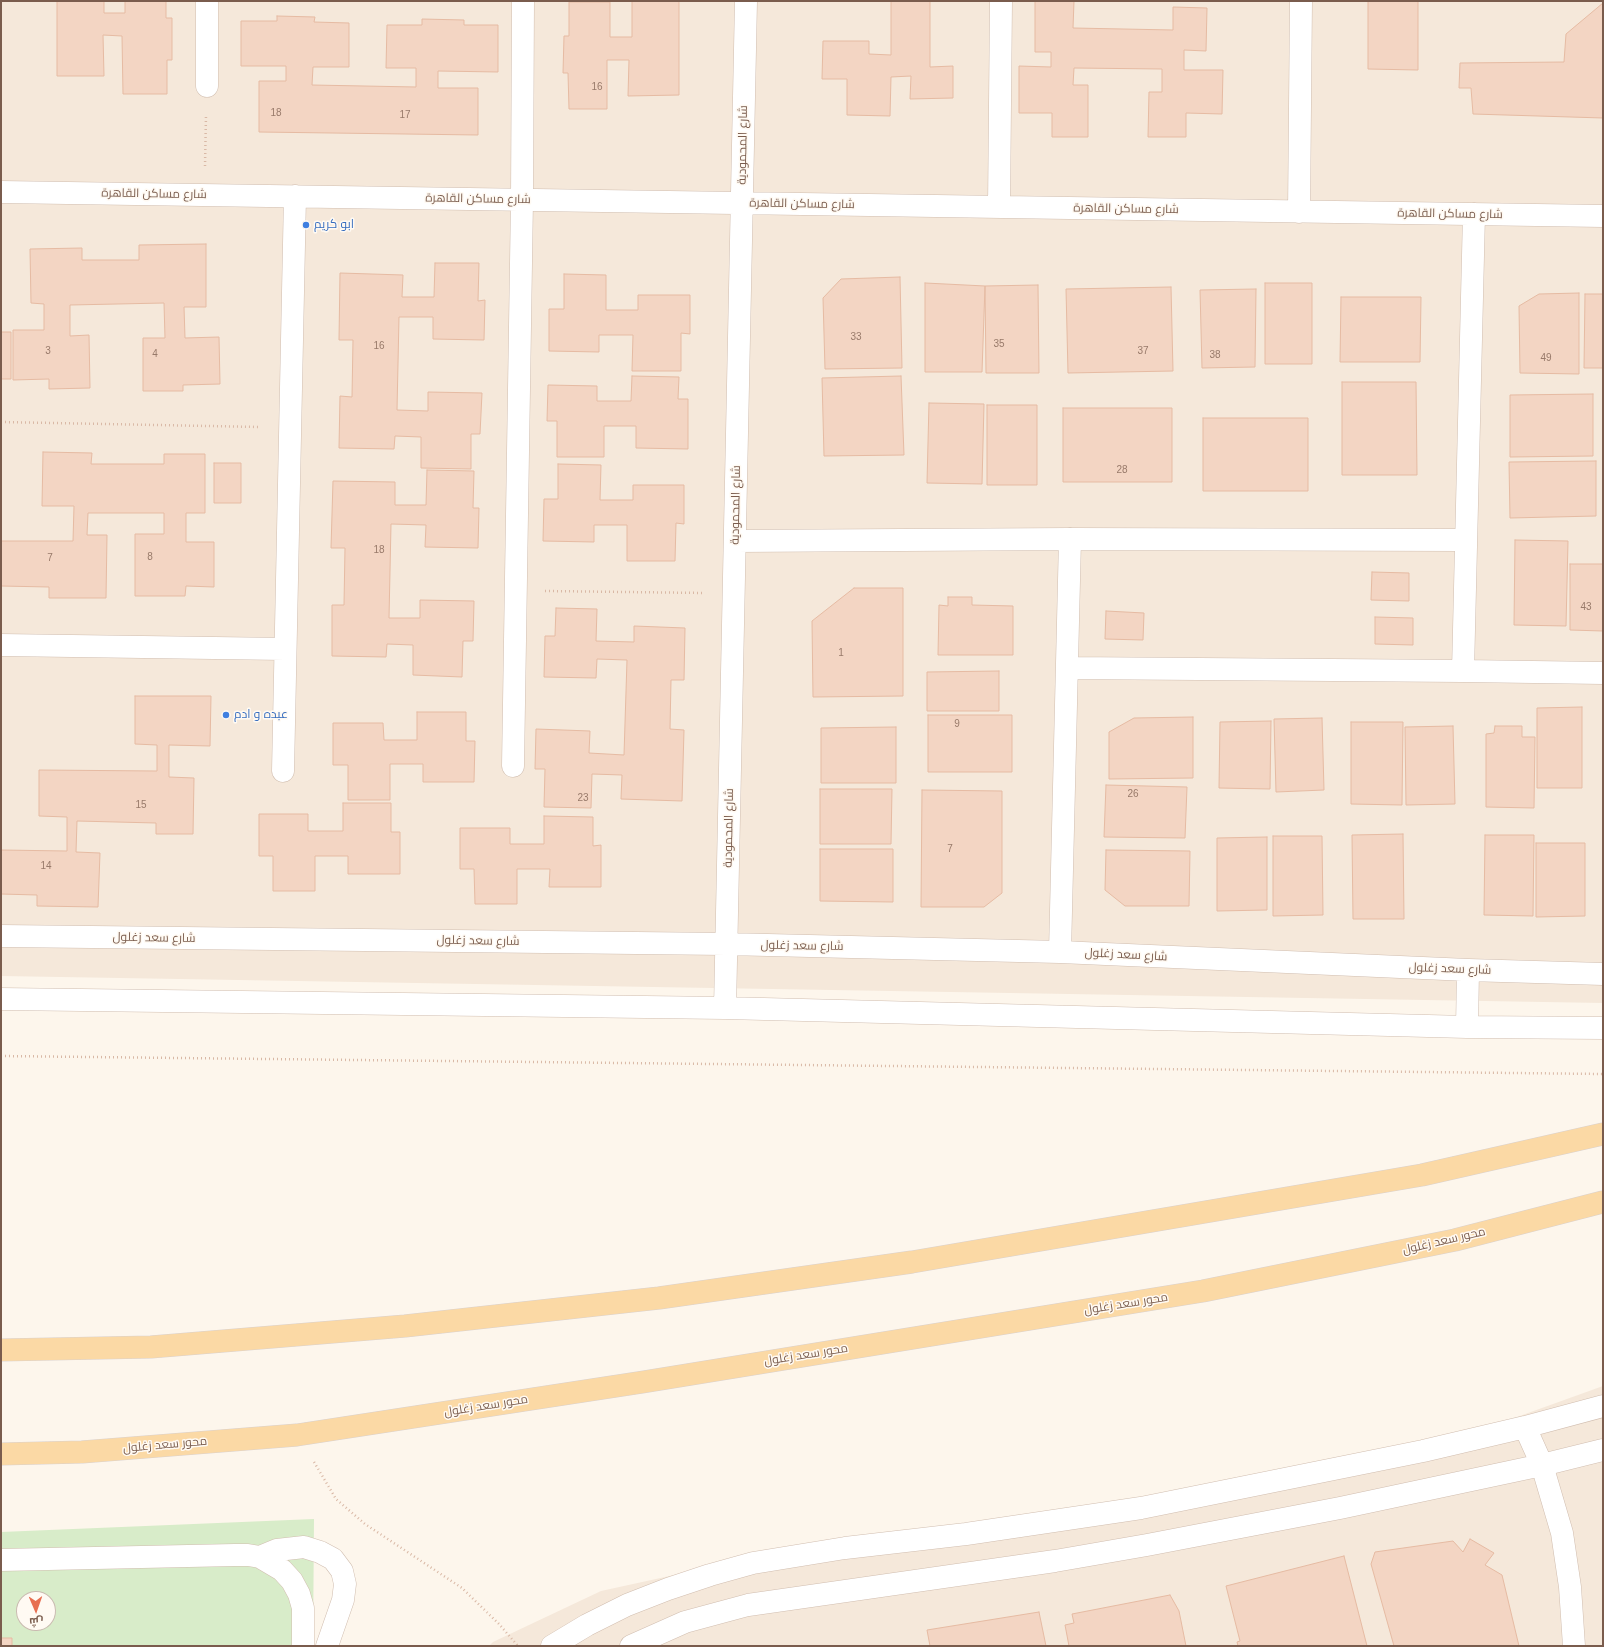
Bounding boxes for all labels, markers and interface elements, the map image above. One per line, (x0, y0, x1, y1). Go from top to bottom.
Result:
house number: 16 (591, 81, 603, 93)
street label: شارع المحمودية (735, 105, 751, 185)
house number: 18 (270, 107, 282, 119)
house number: 17 (399, 109, 411, 121)
street label: شارع مساكن القاهرة (101, 186, 207, 202)
street label: شارع مساكن القاهرة (425, 191, 531, 207)
street label: شارع مساكن القاهرة (749, 196, 855, 212)
street label: شارع مساكن القاهرة (1073, 201, 1179, 217)
street label: شارع مساكن القاهرة (1397, 206, 1503, 222)
place label: ابو كريم (314, 218, 354, 232)
marker: ابو كريم (301, 220, 311, 230)
house number: 33 (850, 331, 862, 343)
house number: 35 (993, 338, 1005, 350)
house number: 16 (373, 340, 385, 352)
house number: 3 (45, 345, 51, 357)
house number: 37 (1137, 345, 1149, 357)
house number: 4 (152, 348, 158, 360)
house number: 38 (1209, 349, 1221, 361)
house number: 49 (1540, 352, 1552, 364)
house number: 28 (1116, 464, 1128, 476)
street label: شارع المحمودية (728, 465, 744, 545)
house number: 18 (373, 544, 385, 556)
house number: 8 (147, 551, 153, 563)
house number: 7 (47, 552, 53, 564)
house number: 43 (1580, 601, 1592, 613)
house number: 1 (838, 647, 844, 659)
place label: عبده و ادم (234, 708, 288, 722)
marker: عبده و ادم (221, 710, 231, 720)
house number: 9 (954, 718, 960, 730)
street label: شارع المحمودية (721, 788, 737, 868)
house number: 26 (1127, 788, 1139, 800)
house number: 23 (577, 792, 589, 804)
house number: 15 (135, 799, 147, 811)
house number: 7 (947, 843, 953, 855)
house number: 14 (40, 860, 52, 872)
street label: شارع سعد زغلول (113, 930, 195, 946)
street label: شارع سعد زغلول (437, 933, 519, 949)
street label: شارع سعد زغلول (761, 938, 843, 954)
street label: شارع سعد زغلول (1084, 946, 1168, 964)
street label: شارع سعد زغلول (1408, 960, 1492, 978)
street label: محور سعد زغلول (1401, 1224, 1487, 1258)
street label: محور سعد زغلول (1083, 1290, 1169, 1318)
street label: محور سعد زغلول (763, 1341, 849, 1369)
street label: محور سعد زغلول (443, 1392, 529, 1420)
street label: محور سعد زغلول (122, 1434, 208, 1456)
north arrow (16, 1591, 56, 1631)
text: ش (29, 1616, 44, 1628)

